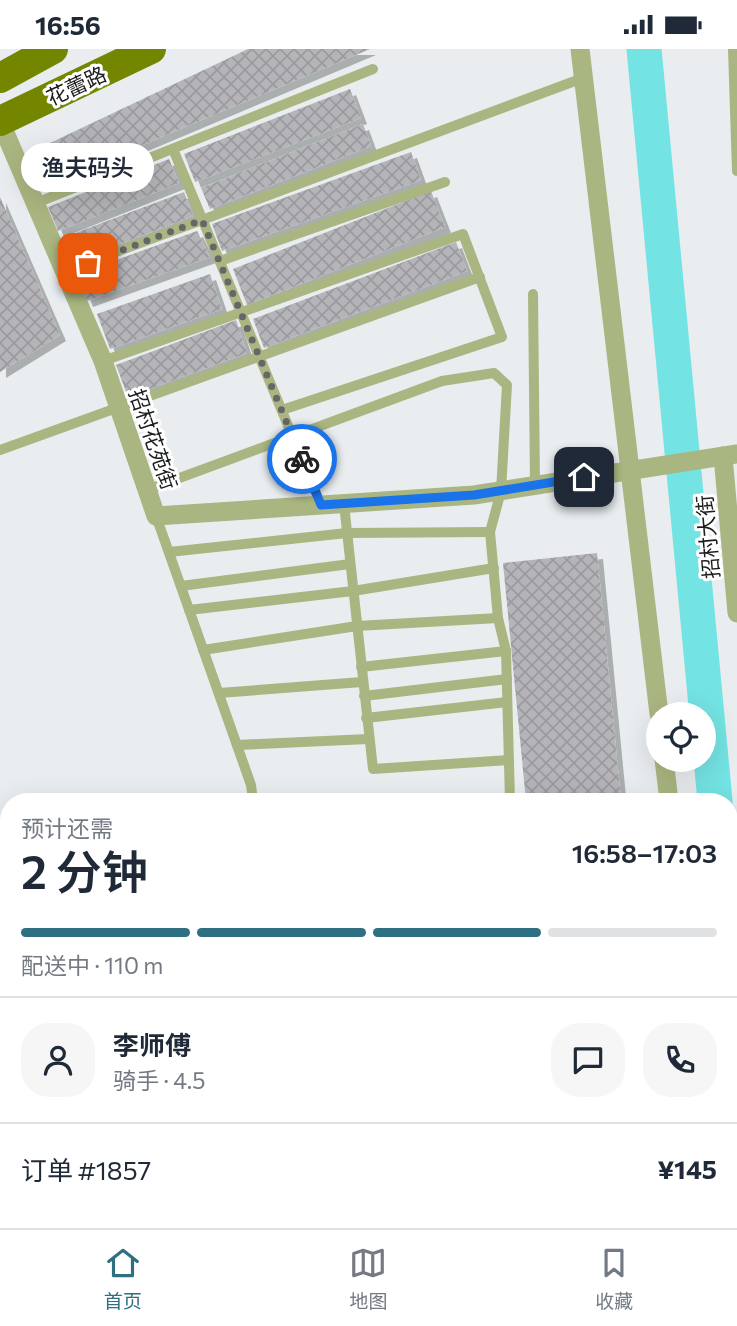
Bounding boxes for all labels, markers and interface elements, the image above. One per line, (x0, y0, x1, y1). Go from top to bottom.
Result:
text: 16:56 (35, 9, 101, 40)
street label: 花蕾路 (42, 60, 110, 110)
callout: 渔夫码头 (22, 144, 154, 193)
text: 渔夫码头 (42, 153, 134, 181)
pin (58, 233, 118, 293)
icon: bag (69, 244, 107, 282)
street label: 招村花苑街 (125, 385, 183, 493)
courier (267, 424, 337, 494)
icon: bike (283, 440, 321, 478)
pin (554, 447, 614, 507)
icon: home (565, 458, 603, 496)
street label: 招村大街 (691, 494, 723, 580)
map controls (646, 702, 716, 772)
button: locate (646, 702, 716, 772)
text: 预计还需 (21, 814, 113, 842)
text: 16:58–17:03 (572, 837, 717, 868)
text: 2 分钟 (21, 842, 148, 898)
text: 配送中 · 110 m (21, 951, 163, 979)
button: person (21, 1023, 95, 1097)
button: chat (551, 1023, 625, 1097)
button: phone (643, 1023, 717, 1097)
text: 李师傅 (113, 1029, 191, 1060)
text: 骑手 · 4.5 (113, 1066, 206, 1094)
text: ¥145 (657, 1153, 717, 1184)
text: 订单 #1857 (21, 1154, 151, 1185)
tab: 首页 (104, 1244, 142, 1313)
tab: 地图 (349, 1244, 387, 1313)
tab: 收藏 (595, 1244, 633, 1313)

